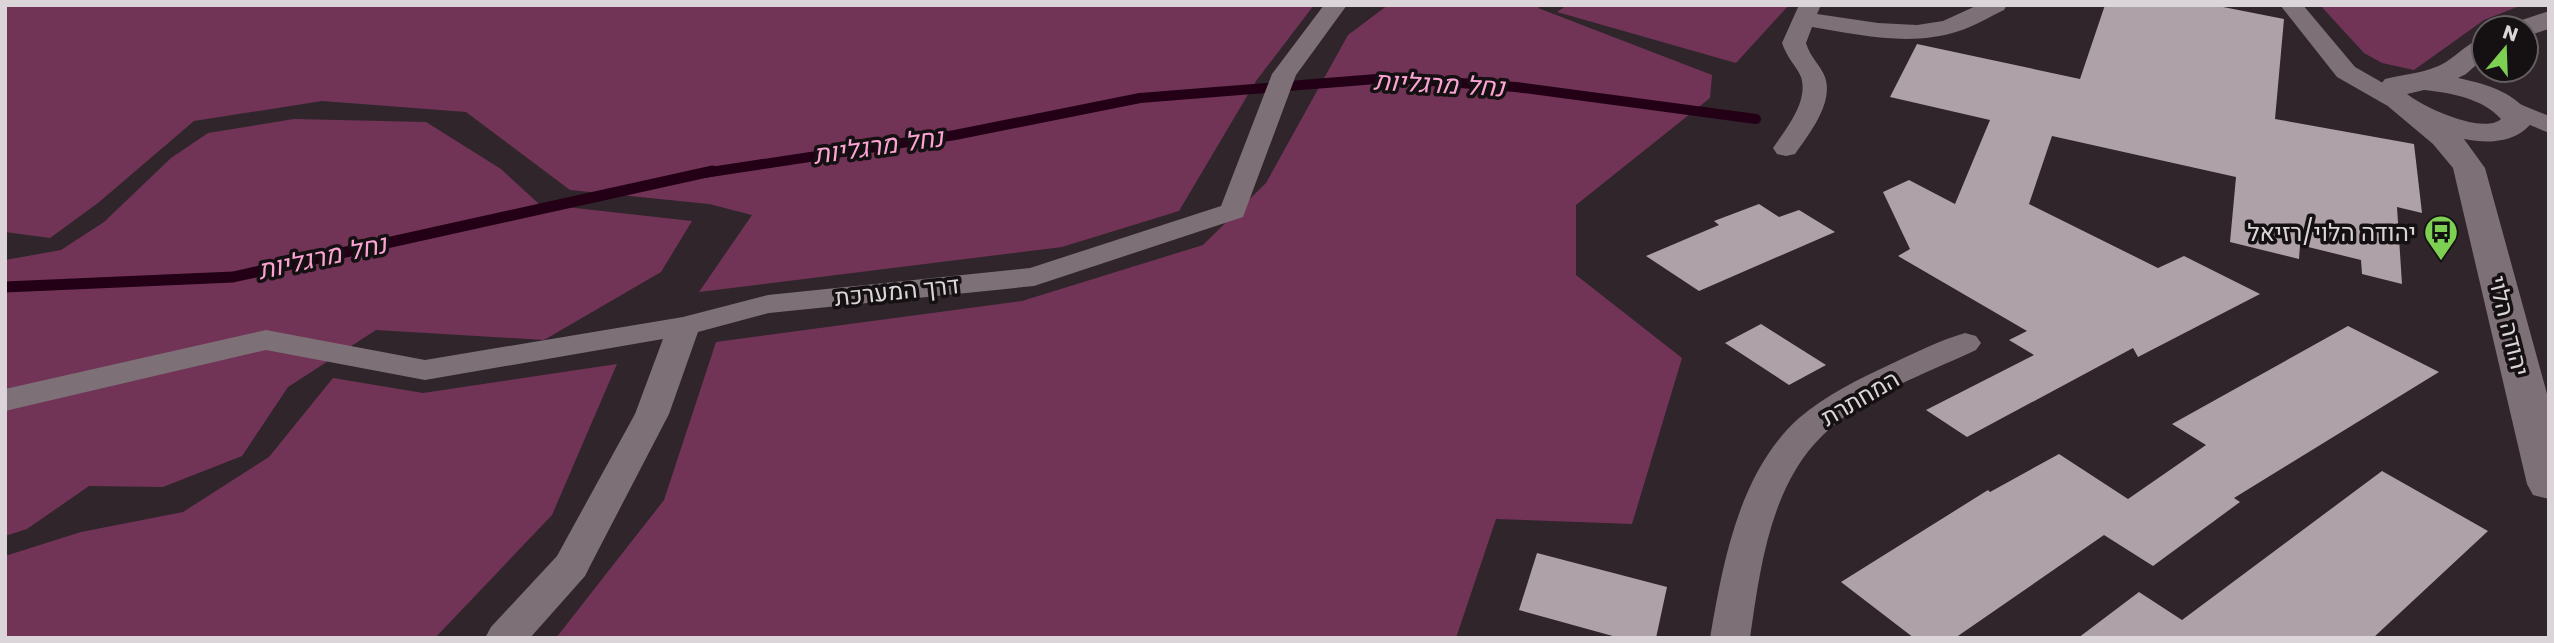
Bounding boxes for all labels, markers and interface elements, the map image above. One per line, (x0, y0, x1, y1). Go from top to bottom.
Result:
north arrow (2470, 14, 2540, 84)
text: N (2499, 18, 2522, 48)
water label: נחל מרגליות (1373, 63, 1507, 105)
water label: נחל מרגליות (811, 119, 947, 173)
bus stop icon: יהודה הלוי/רזיאל (2422, 213, 2460, 262)
place label: יהודה הלוי/רזיאל (2247, 216, 2416, 249)
water label: נחל מרגליות (254, 225, 391, 288)
street label: דרך המערכת (833, 268, 961, 314)
street label: יהודה הלוי (2481, 272, 2537, 380)
street label: המחתרת (1815, 362, 1905, 434)

